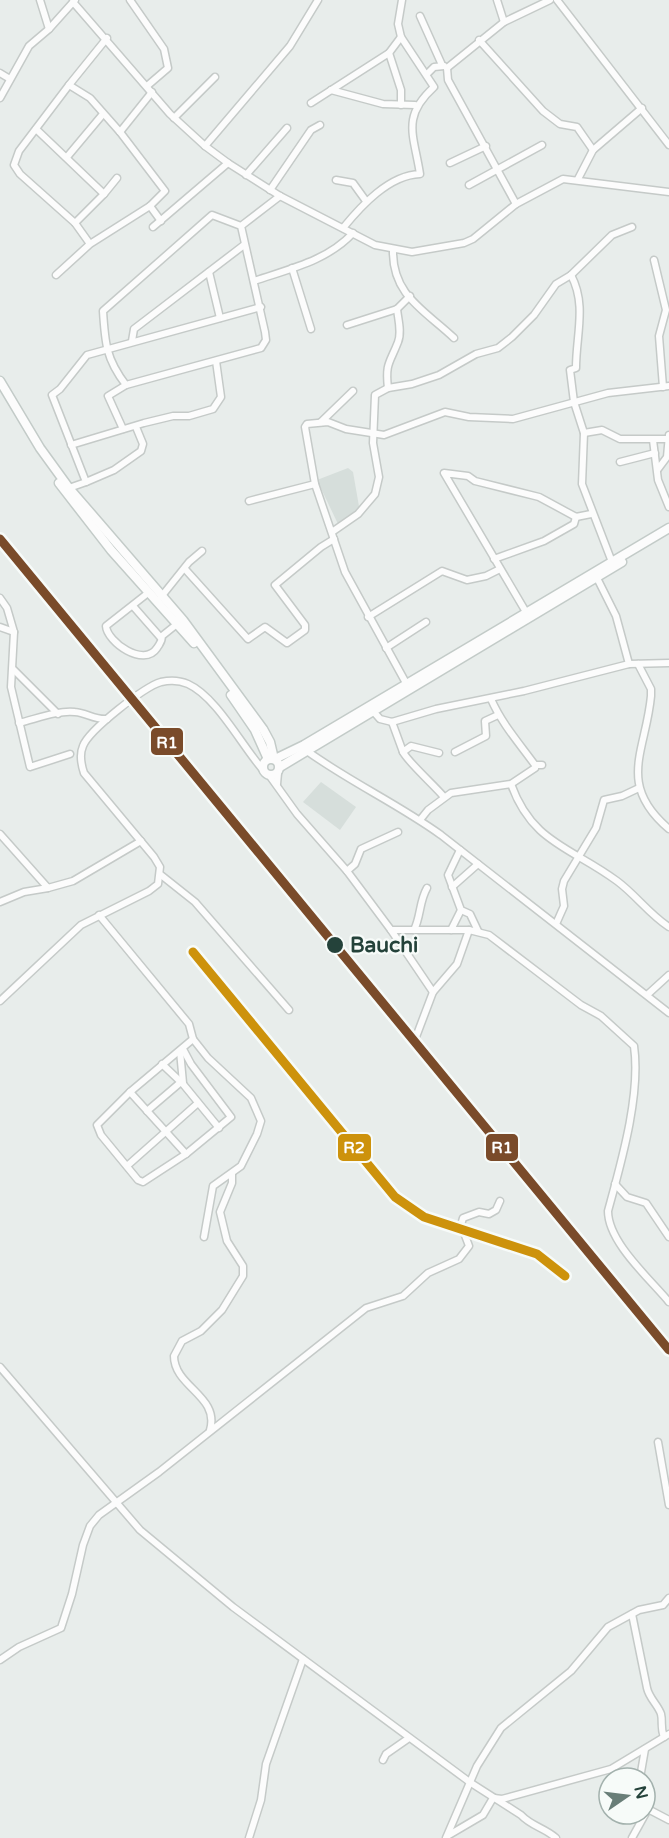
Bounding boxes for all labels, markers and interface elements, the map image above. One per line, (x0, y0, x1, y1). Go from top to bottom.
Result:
line badge: R1 (150, 727, 184, 756)
text: R1 (156, 733, 178, 753)
place label: Bauchi (350, 933, 418, 958)
marker: Bauchi (325, 935, 345, 955)
line badge: R2 (337, 1133, 372, 1162)
line badge: R1 (485, 1133, 519, 1162)
text: R2 (343, 1138, 365, 1158)
text: R1 (491, 1138, 513, 1158)
north arrow (597, 1766, 657, 1826)
text: N (629, 1784, 652, 1801)

